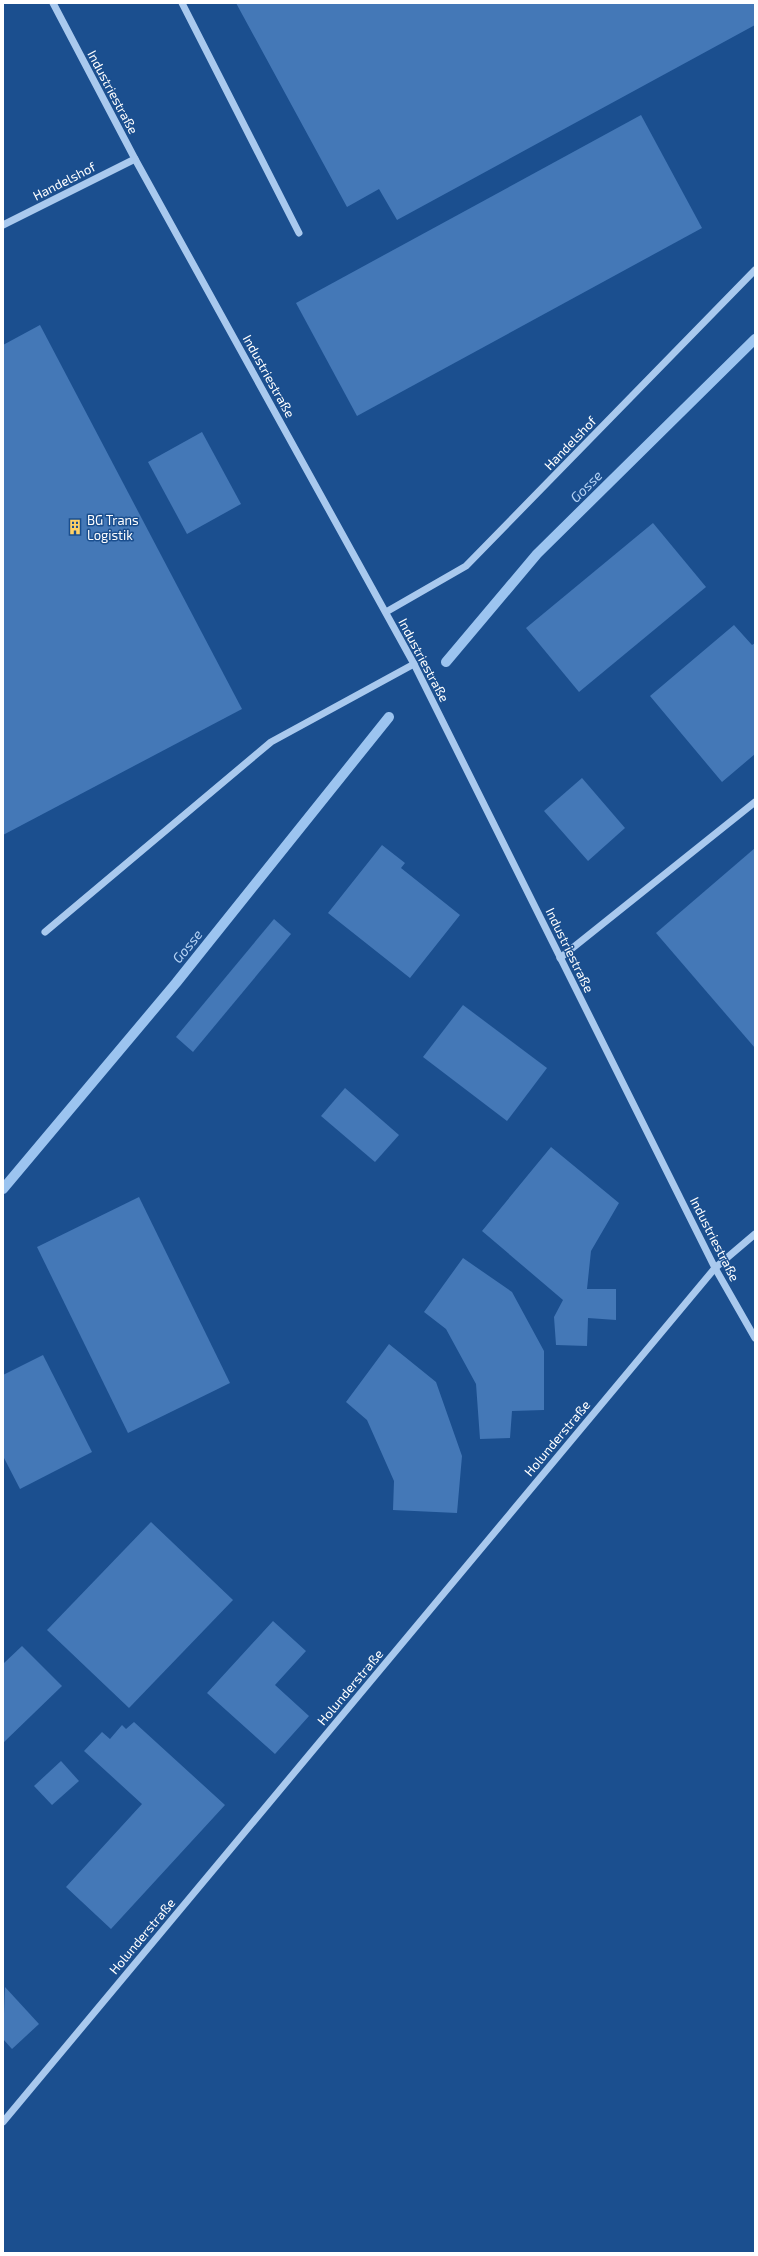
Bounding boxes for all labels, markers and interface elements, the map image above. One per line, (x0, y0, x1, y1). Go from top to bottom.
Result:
street label: Industriestraße (84, 47, 142, 137)
street label: Handelshof (30, 158, 99, 204)
street label: Industriestraße (240, 332, 298, 420)
street label: Handelshof (541, 412, 600, 473)
water label: Gosse (566, 466, 606, 506)
place label: BG Trans Logistik (87, 512, 139, 543)
building icon: BG Trans Logistik (66, 518, 84, 536)
street label: Industriestraße (395, 615, 453, 705)
street label: Industriestraße (543, 905, 597, 995)
water label: Gosse (168, 925, 206, 966)
street label: Industriestraße (687, 1194, 743, 1284)
street label: Holunderstraße (521, 1397, 593, 1479)
street label: Holunderstraße (314, 1646, 386, 1728)
street label: Holunderstraße (106, 1895, 178, 1977)

